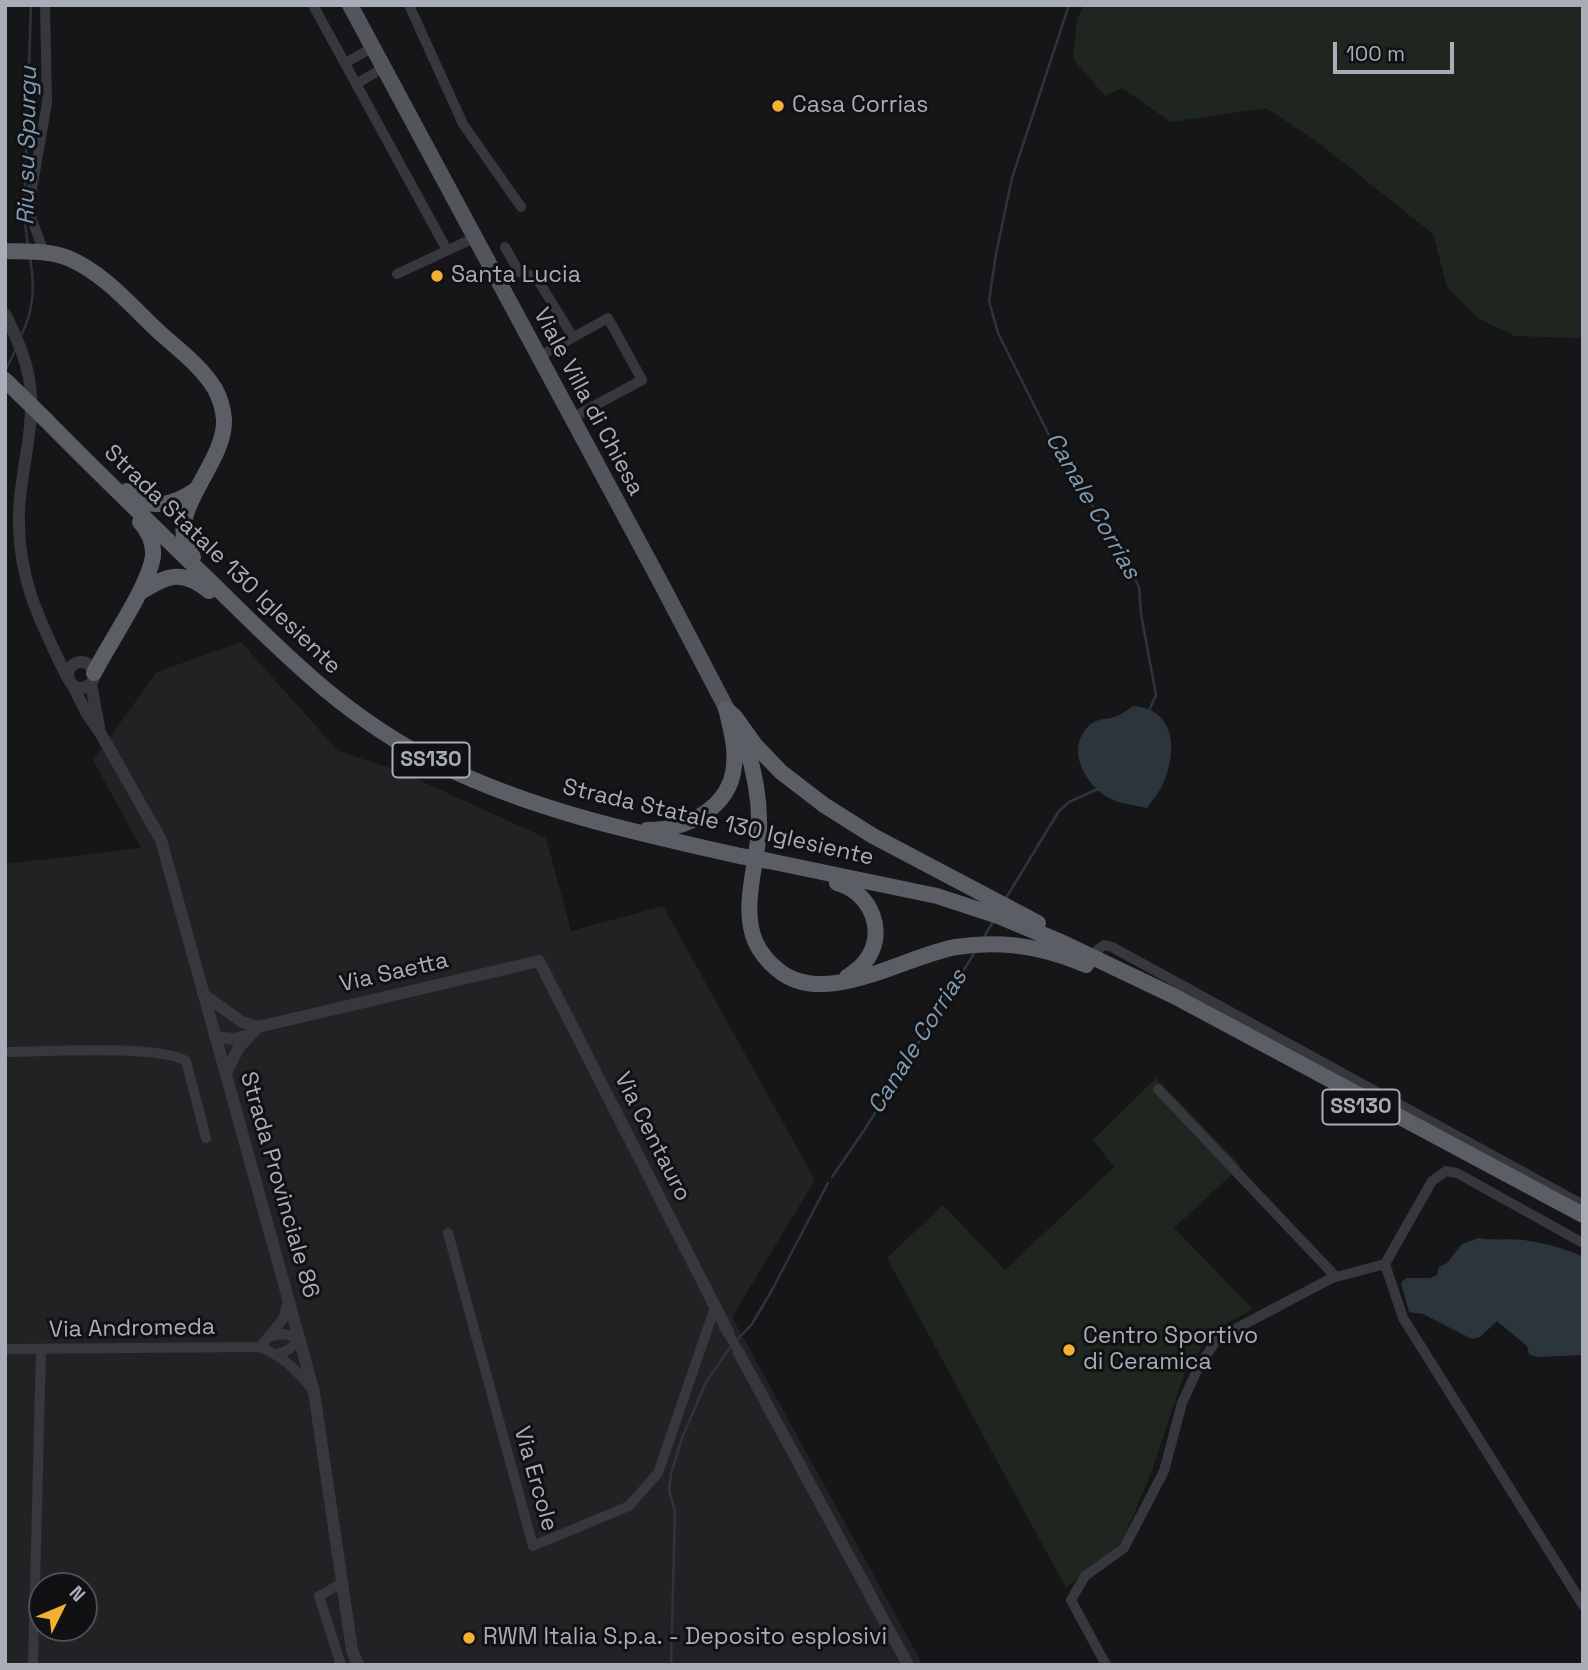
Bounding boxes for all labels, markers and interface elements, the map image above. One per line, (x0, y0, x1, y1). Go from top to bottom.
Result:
scale bar (1336, 28, 1457, 72)
text: 100 m (1346, 40, 1405, 67)
water label: Riu su Spurgu (12, 66, 44, 226)
place label: Casa Corrias (792, 92, 928, 120)
marker: Casa Corrias (770, 98, 786, 114)
place label: Santa Lucia (451, 262, 581, 290)
marker: Santa Lucia (429, 268, 445, 284)
street label: Viale Villa di Chiesa (527, 304, 649, 500)
water label: Canale Corrias (1038, 428, 1146, 584)
street label: Strada Statale 130 Iglesiente (98, 439, 346, 681)
road number: SS130 (392, 742, 470, 778)
street label: Strada Statale 130 Iglesiente (560, 774, 876, 872)
street label: Via Saetta (337, 947, 451, 999)
water label: Canale Corrias (862, 965, 974, 1119)
street label: Via Centauro (608, 1068, 696, 1206)
street label: Strada Provinciale 86 (233, 1069, 325, 1301)
road number: SS130 (1322, 1090, 1400, 1124)
street label: Via Andromeda (49, 1314, 215, 1344)
place label: Centro Sportivo di Ceramica (1083, 1323, 1258, 1377)
marker: Centro Sportivo di Ceramica (1061, 1342, 1077, 1358)
street label: Via Ercole (507, 1424, 563, 1534)
north arrow (28, 1572, 98, 1642)
text: N (64, 1581, 91, 1607)
place label: RWM Italia S.p.a. - Deposito esplosivi (483, 1624, 887, 1652)
marker: RWM Italia S.p.a. - Deposito esplosivi (461, 1630, 477, 1646)

